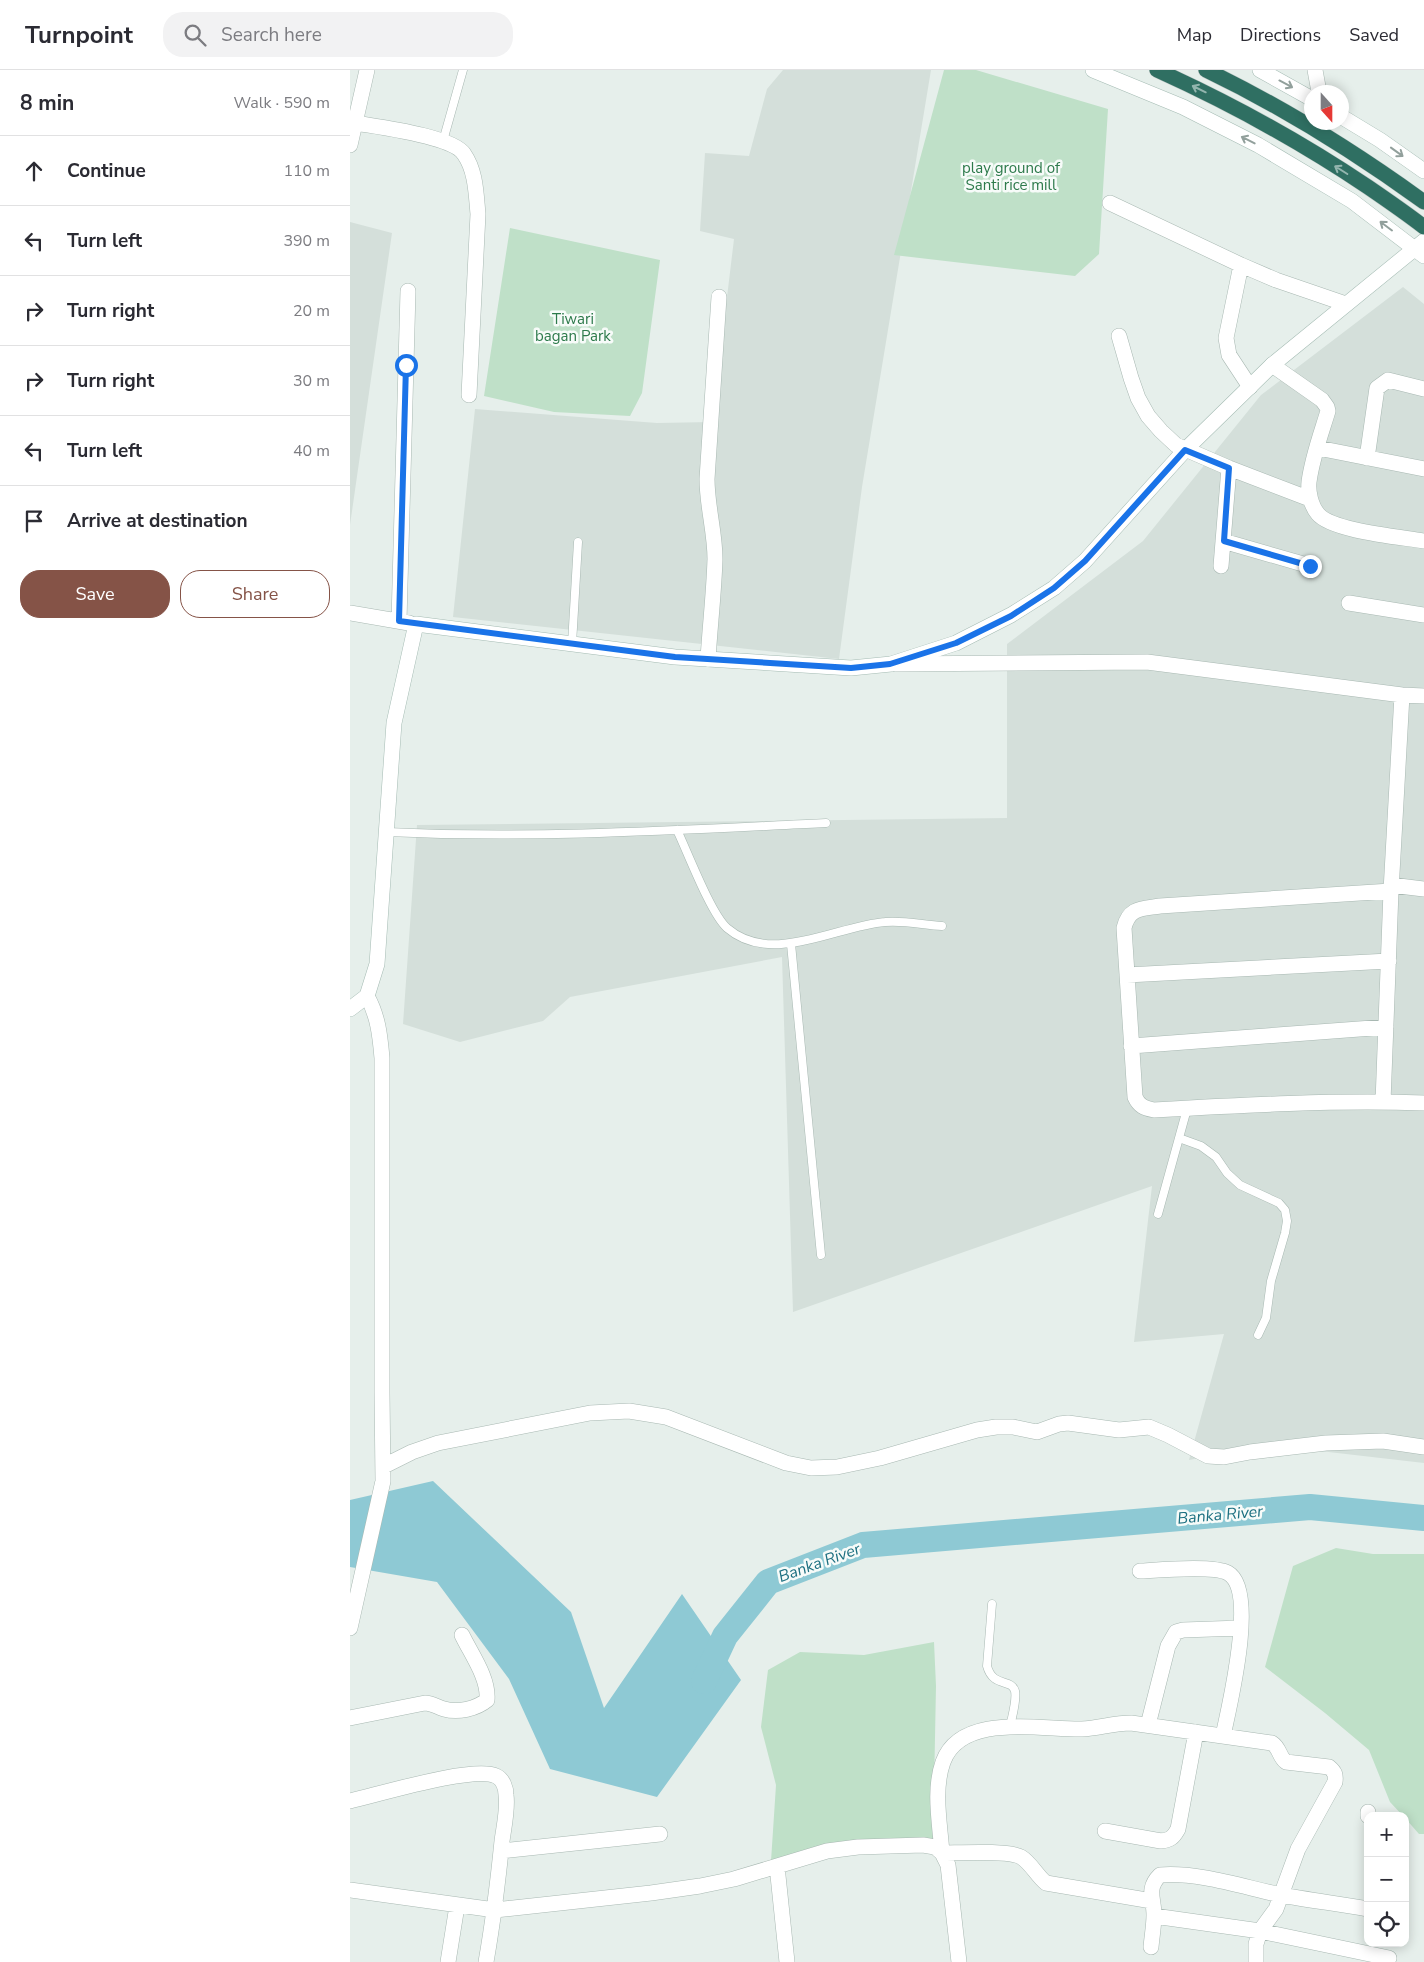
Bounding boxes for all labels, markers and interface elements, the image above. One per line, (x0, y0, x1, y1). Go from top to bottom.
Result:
search box (163, 12, 513, 57)
text: Turnpoint (25, 19, 133, 51)
icon: search (181, 21, 209, 49)
text: Search here (221, 22, 322, 48)
text: Map (1177, 23, 1212, 47)
text: Directions (1240, 23, 1321, 47)
text: Saved (1349, 23, 1399, 47)
one-way arrow (1278, 79, 1293, 89)
one-way arrow (1192, 84, 1207, 94)
north arrow (1304, 85, 1349, 130)
text: 8 min (20, 89, 74, 117)
text: Walk · 590 m (234, 92, 330, 114)
one-way arrow (1241, 135, 1256, 144)
one-way arrow (1390, 147, 1404, 157)
icon: ahead (20, 157, 48, 185)
text: Continue (67, 158, 146, 184)
park label: play ground of Santi rice mill (962, 158, 1061, 195)
text: 110 m (283, 160, 330, 182)
one-way arrow (1334, 164, 1348, 174)
one-way arrow (1379, 221, 1393, 231)
icon: left (20, 227, 48, 255)
text: Turn left (67, 228, 142, 254)
text: 390 m (283, 230, 330, 252)
icon: right (20, 297, 48, 325)
text: Turn right (67, 298, 154, 324)
text: 20 m (293, 300, 330, 322)
park label: Tiwari bagan Park (535, 309, 611, 346)
route start (395, 354, 418, 377)
icon: right (20, 367, 48, 395)
text: Turn right (67, 368, 154, 394)
text: 30 m (293, 370, 330, 392)
icon: left (20, 437, 48, 465)
text: Turn left (67, 438, 142, 464)
text: 40 m (293, 440, 330, 462)
icon: arrive (20, 507, 48, 535)
text: Arrive at destination (67, 508, 248, 534)
route end (1299, 555, 1322, 578)
button: Save (20, 570, 170, 618)
button: Share (180, 570, 330, 618)
water label: Banka River (1176, 1500, 1265, 1530)
water label: Banka River (775, 1538, 865, 1588)
map controls (1364, 1812, 1409, 1947)
button: + (1364, 1812, 1409, 1857)
button: − (1364, 1857, 1409, 1902)
button: locate (1364, 1902, 1409, 1947)

